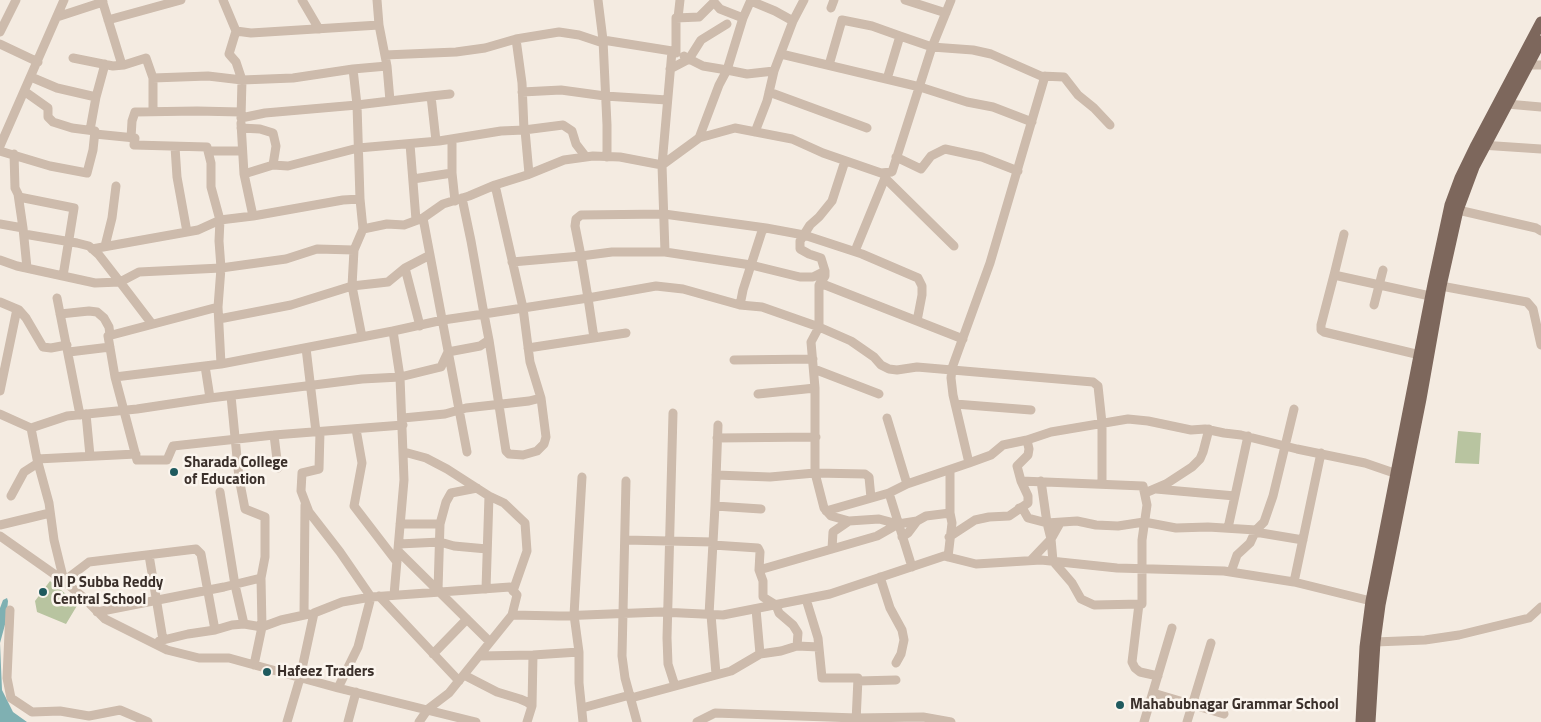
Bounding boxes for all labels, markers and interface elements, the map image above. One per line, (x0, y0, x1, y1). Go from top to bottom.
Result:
place label: Sharada College of Education (184, 454, 288, 489)
marker: Sharada College of Education (168, 466, 180, 478)
place label: N P Subba Reddy Central School (53, 574, 163, 609)
marker: N P Subba Reddy Central School (37, 586, 49, 598)
place label: Hafeez Traders (277, 663, 374, 681)
marker: Hafeez Traders (261, 666, 273, 678)
place label: Mahabubnagar Grammar School (1130, 696, 1339, 714)
marker: Mahabubnagar Grammar School (1114, 699, 1126, 711)

